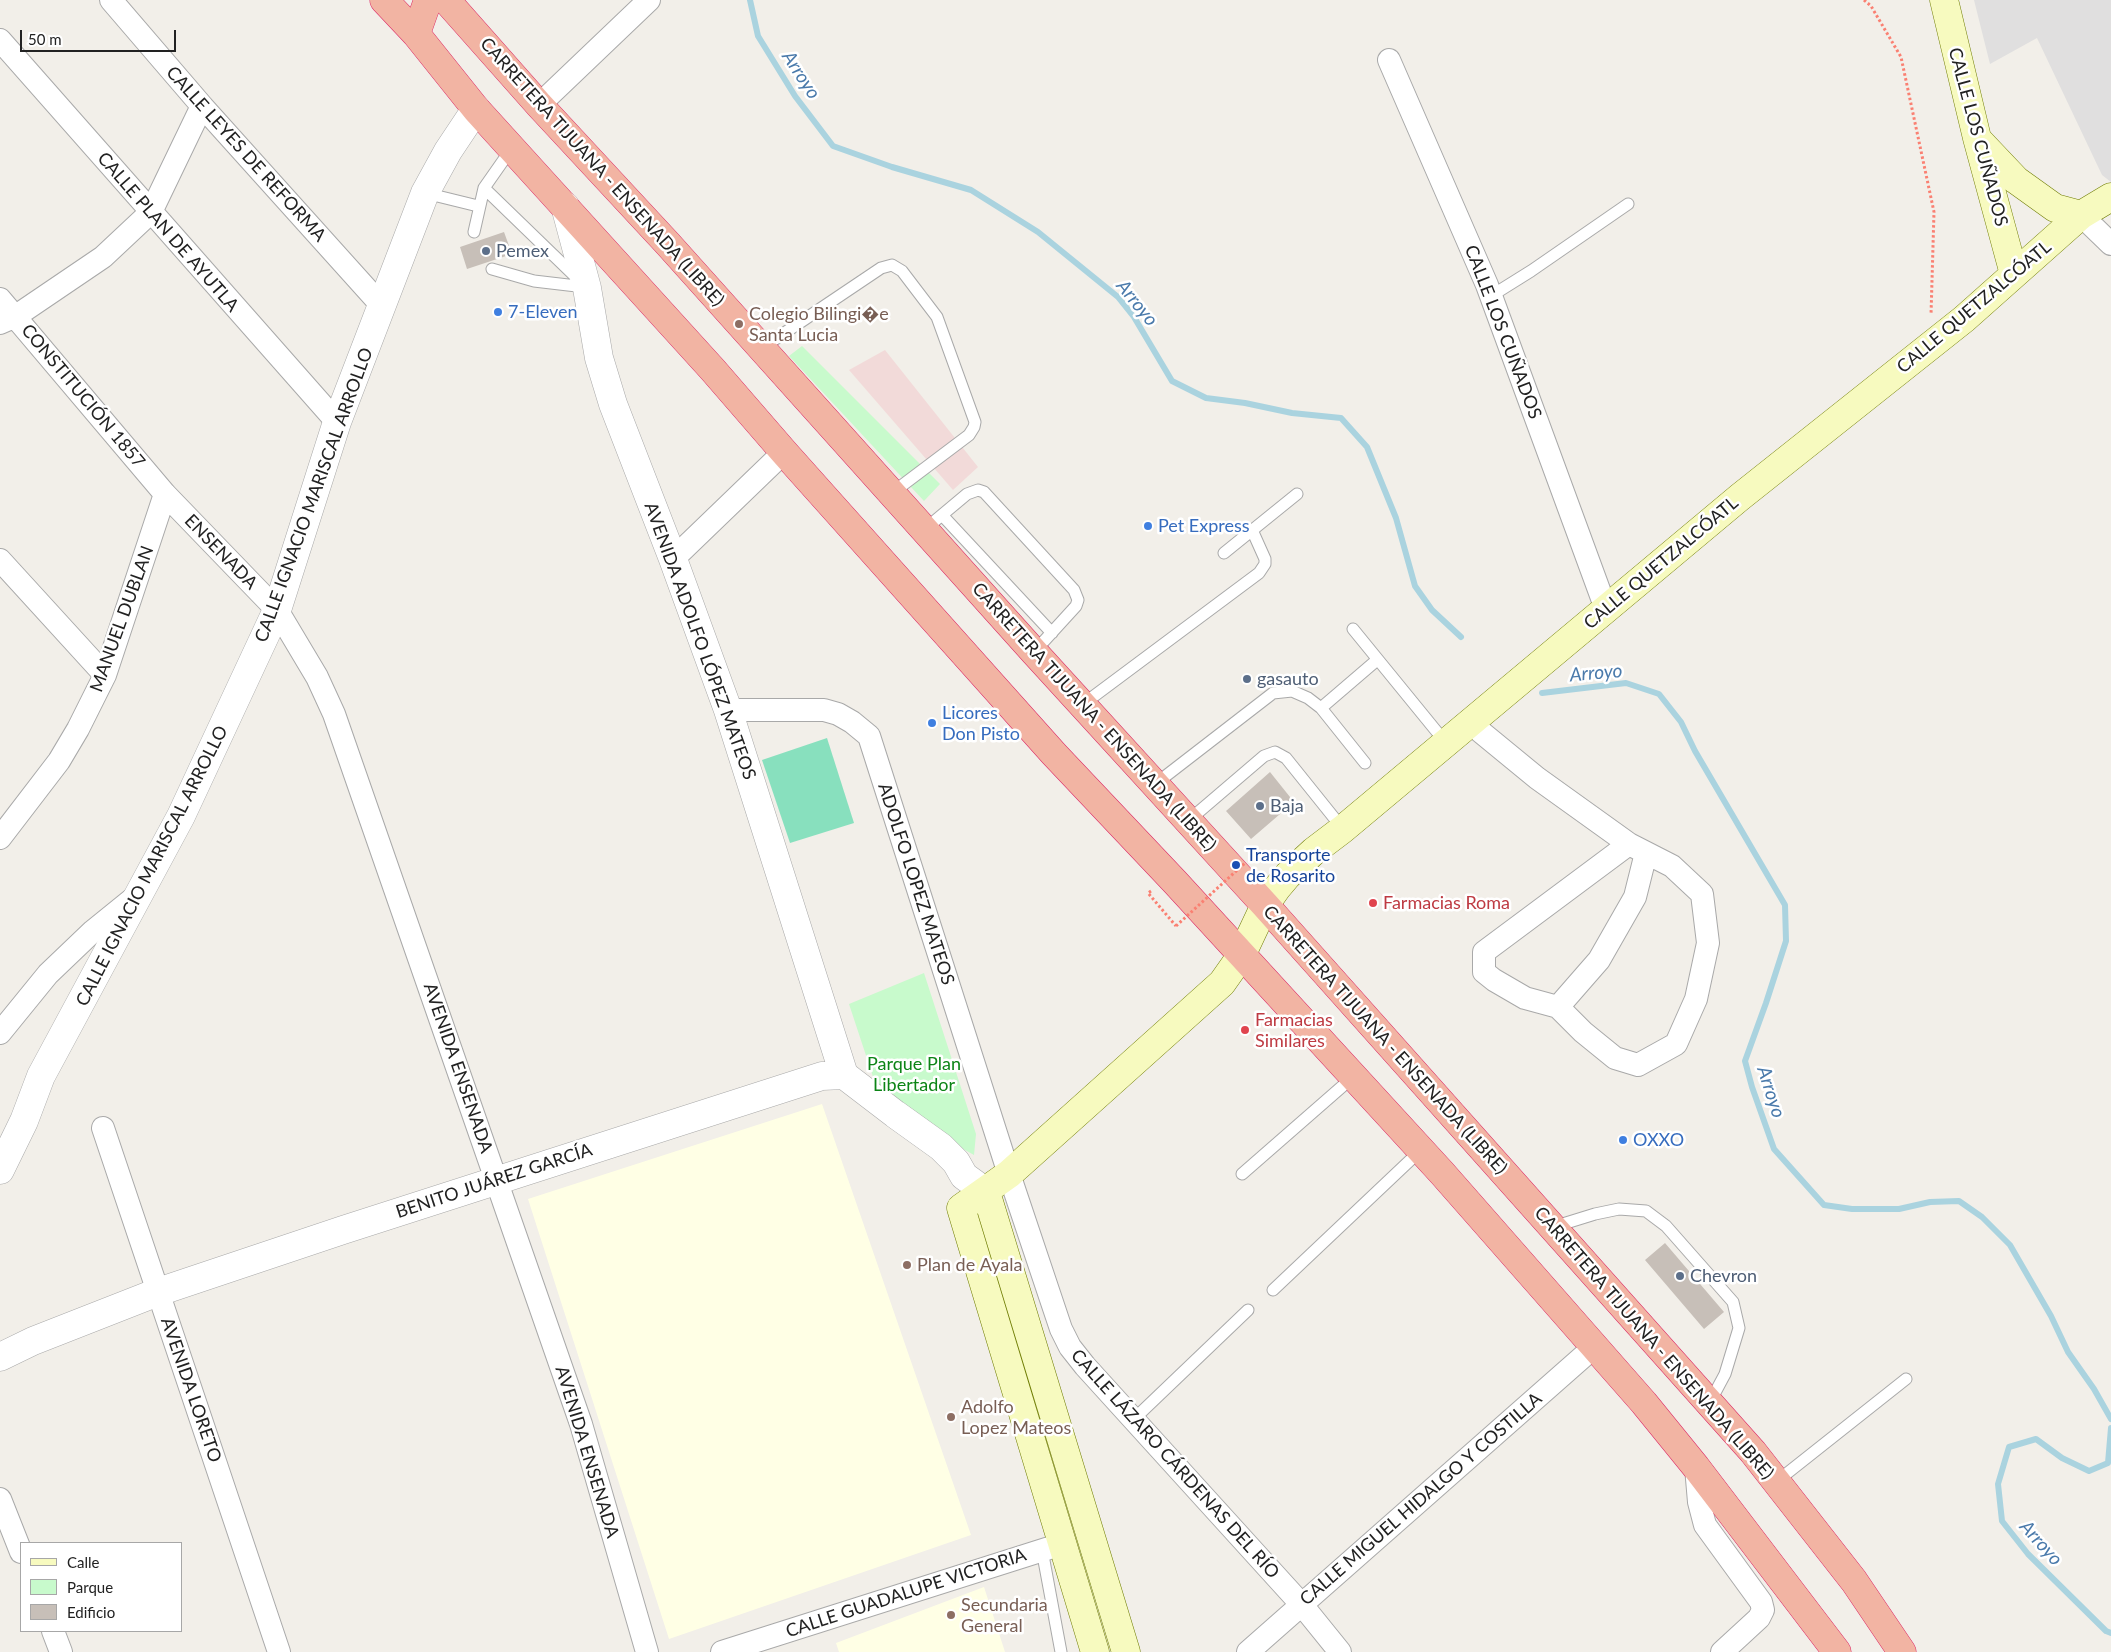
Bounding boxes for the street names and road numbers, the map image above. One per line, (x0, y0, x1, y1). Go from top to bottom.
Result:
street label: CARRETERA TIJUANA - ENSENADA (LIBRE) (476, 33, 728, 311)
street label: CALLE LOS CUÑADOS (1944, 45, 2012, 229)
street label: CALLE LEYES DE REFORMA (162, 62, 330, 246)
street label: CALLE PLAN DE AYUTLA (93, 148, 243, 316)
street label: CALLE QUETZALCÓATL (1892, 236, 2056, 378)
street label: CALLE LOS CUÑADOS (1460, 242, 1546, 422)
street label: CONSTITUCIÓN 1857 (17, 320, 149, 472)
street label: CALLE IGNACIO MARISCAL ARROLLO (251, 345, 377, 645)
street label: CALLE QUETZALCÓATL (1579, 492, 1743, 634)
street label: AVENIDA ADOLFO LÓPEZ MATEOS (640, 499, 760, 783)
street label: ENSENADA (180, 510, 262, 594)
street label: MANUEL DUBLAN (86, 543, 158, 695)
street label: CARRETERA TIJUANA - ENSENADA (LIBRE) (968, 578, 1220, 856)
street label: CALLE IGNACIO MARISCAL ARROLLO (72, 722, 232, 1010)
street label: ADOLFO LOPEZ MATEOS (873, 780, 959, 988)
street label: CARRETERA TIJUANA - ENSENADA (LIBRE) (1259, 901, 1511, 1179)
street label: AVENIDA ENSENADA (419, 980, 497, 1156)
street label: BENITO JUÁREZ GARCÍA (393, 1139, 595, 1223)
street label: CARRETERA TIJUANA - ENSENADA (LIBRE) (1530, 1202, 1778, 1484)
street label: AVENIDA LORETO (156, 1315, 226, 1465)
street label: CALLE LÁZARO CÁRDENAS DEL RÍO (1066, 1345, 1284, 1583)
street label: AVENIDA ENSENADA (551, 1364, 623, 1540)
street label: CALLE MIGUEL HIDALGO Y COSTILLA (1296, 1388, 1546, 1610)
street label: CALLE GUADALUPE VICTORIA (783, 1544, 1029, 1642)

